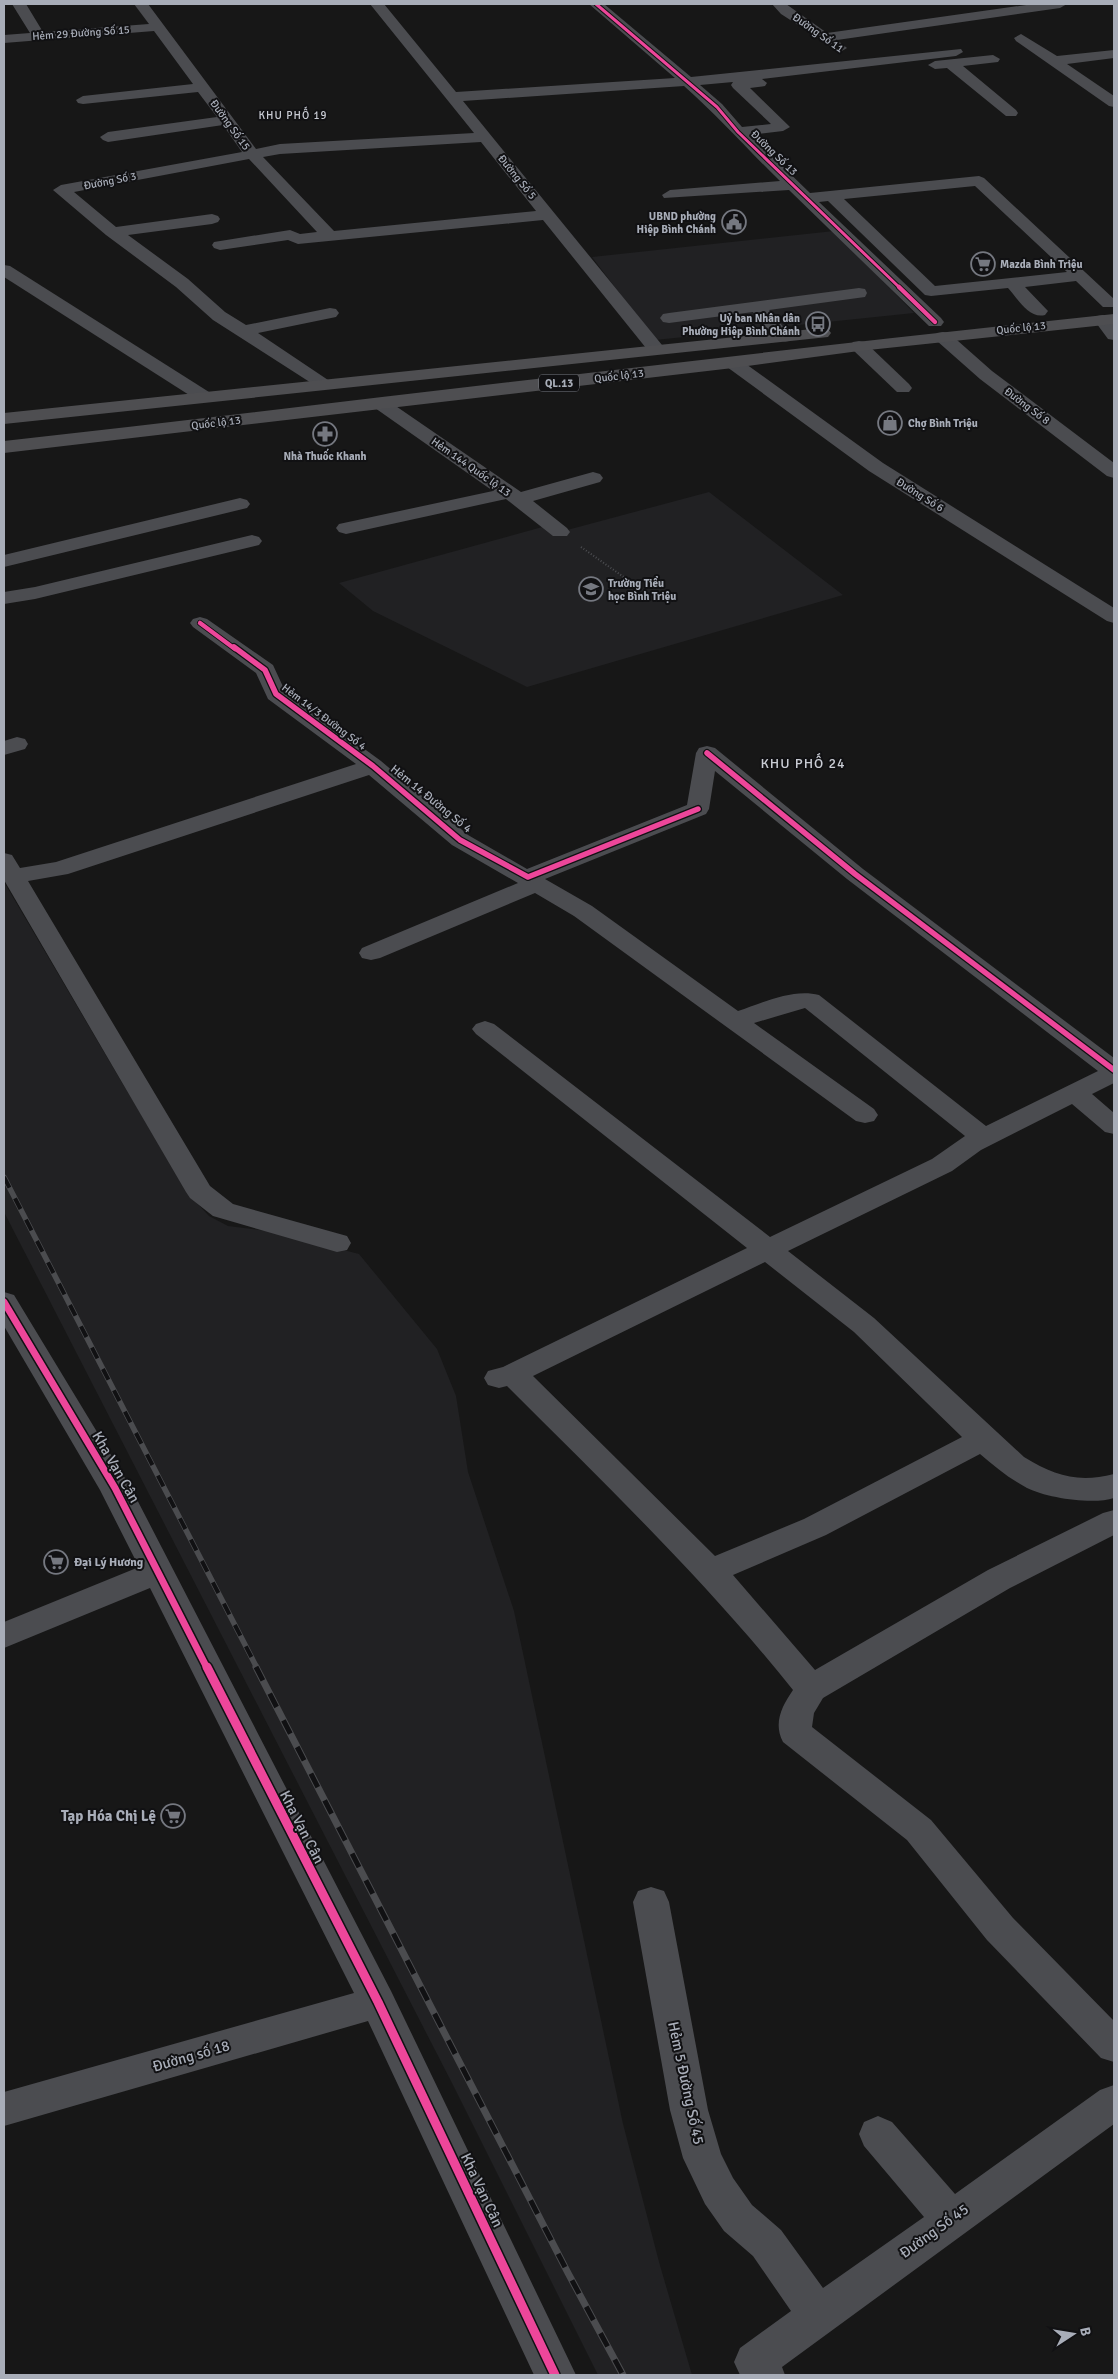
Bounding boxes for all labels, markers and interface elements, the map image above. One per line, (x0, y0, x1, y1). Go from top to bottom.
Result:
street label: Đường Số 11 (790, 10, 847, 55)
street label: Hẻm 29 Đường Số 15 (32, 22, 130, 43)
street label: Đường Số 15 (207, 97, 254, 153)
district label: KHU PHỐ 19 (259, 106, 327, 122)
street label: Đường Số 13 (748, 127, 801, 178)
street label: Đường Số 5 (495, 151, 540, 202)
street label: Đường Số 3 (82, 169, 138, 192)
public building icon: UBND phường Hiệp Bình Chánh (721, 209, 747, 235)
place label: UBND phường Hiệp Bình Chánh (637, 210, 716, 236)
supermarket icon: Mazda Bình Triệu (970, 251, 996, 277)
place label: Mazda Bình Triệu (1000, 258, 1083, 271)
bus stop icon: Uỷ ban Nhân dân Phường Hiệp Bình Chánh (805, 311, 831, 337)
place label: Uỷ ban Nhân dân Phường Hiệp Bình Chánh (682, 312, 800, 338)
street label: Quốc lộ 13 (996, 318, 1046, 337)
street label: Quốc lộ 13 (593, 366, 644, 385)
road number: QL.13 (539, 374, 579, 392)
street label: Đường Số 8 (1002, 384, 1053, 427)
shop icon: Chợ Bình Triệu (877, 410, 903, 436)
street label: Quốc lộ 13 (190, 413, 241, 432)
place label: Chợ Bình Triệu (908, 417, 978, 430)
pharmacy icon: Nhà Thuốc Khanh (312, 421, 338, 447)
street label: Hẻm 144 Quốc lộ 13 (429, 434, 514, 499)
place label: Nhà Thuốc Khanh (283, 448, 367, 463)
street label: Đường Số 6 (894, 474, 947, 515)
school or university icon: Trường Tiểu học Bình Triệu (578, 576, 604, 602)
place label: Trường Tiểu học Bình Triệu (608, 576, 676, 603)
street label: Hẻm 14/3 Đường Số 4 (279, 680, 369, 753)
district label: KHU PHỐ 24 (760, 753, 846, 772)
street label: Hẻm 14 Đường Số 4 (387, 762, 475, 837)
street label: Kha Vạn Cân (88, 1428, 144, 1506)
supermarket icon: Đại Lý Hương (43, 1549, 69, 1575)
place label: Đại Lý Hương (74, 1555, 144, 1570)
street label: Kha Vạn Cân (276, 1787, 328, 1867)
supermarket icon: Tạp Hóa Chị Lệ (160, 1803, 186, 1829)
place label: Tạp Hóa Chị Lệ (61, 1807, 156, 1825)
street label: Hẻm 5 Đường Số 45 (664, 2020, 708, 2146)
street label: Đường số 18 (150, 2036, 232, 2076)
street label: Kha Vạn Cân (457, 2150, 507, 2230)
street label: Đường Số 45 (896, 2200, 972, 2262)
north arrow (1048, 2309, 1098, 2359)
text: B (1076, 2325, 1095, 2338)

